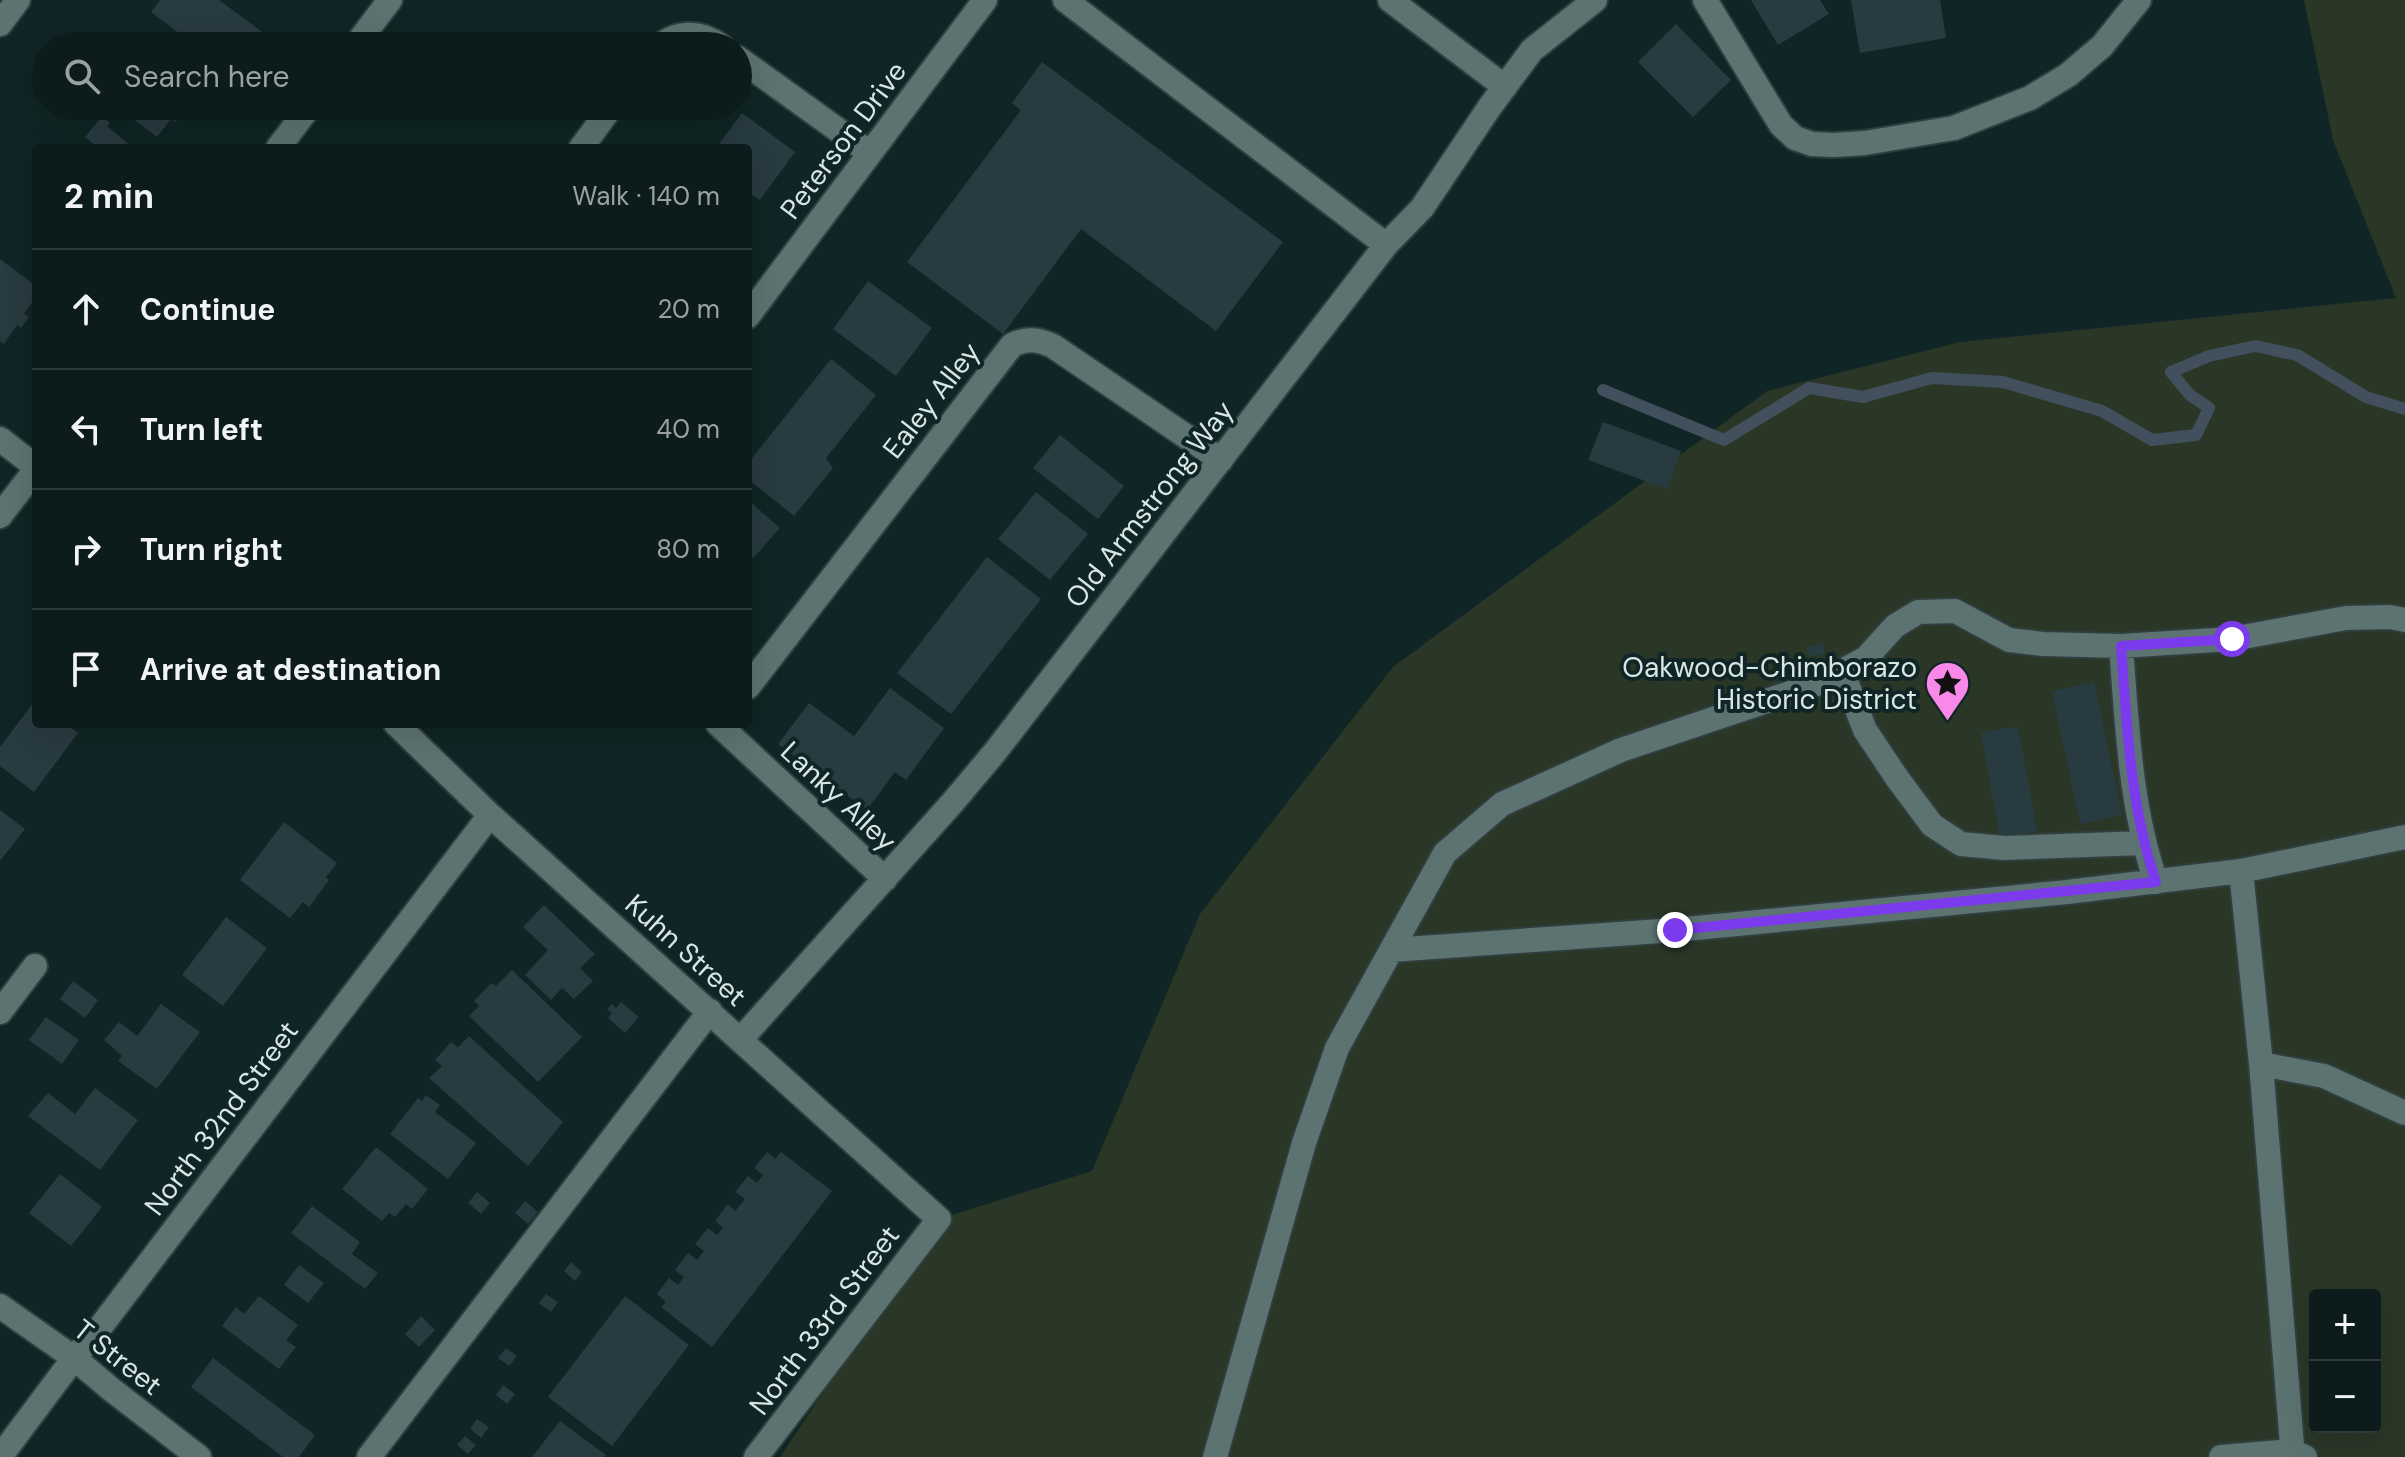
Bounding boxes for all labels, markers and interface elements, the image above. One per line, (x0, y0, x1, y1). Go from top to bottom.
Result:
search box (32, 32, 752, 120)
icon: search (60, 54, 104, 98)
street label: Peterson Drive (772, 54, 915, 227)
text: Search here (124, 57, 290, 96)
text: 2 min (64, 174, 154, 219)
text: Walk · 140 m (572, 179, 720, 213)
icon: ahead (64, 287, 108, 331)
text: Continue (140, 290, 275, 329)
text: 20 m (657, 292, 720, 326)
street label: Ealey Alley (874, 335, 988, 466)
street label: Old Armstrong Way (1057, 393, 1242, 615)
icon: left (64, 407, 108, 451)
text: Turn left (140, 410, 263, 449)
text: 40 m (656, 412, 720, 446)
icon: right (64, 527, 108, 571)
text: Turn right (140, 530, 283, 569)
text: 80 m (656, 532, 720, 566)
route start (2214, 621, 2250, 657)
icon: arrive (64, 647, 108, 691)
place label: Oakwood-Chimborazo Historic District (1622, 649, 1917, 718)
text: Arrive at destination (140, 650, 441, 689)
place icon: Oakwood-Chimborazo Historic District (1924, 659, 1972, 722)
street label: Lanky Alley (773, 733, 904, 859)
street label: Kuhn Street (617, 886, 754, 1015)
route end (1657, 912, 1693, 948)
street label: North 32nd Street (136, 1014, 307, 1223)
street label: North 33rd Street (741, 1218, 908, 1423)
map controls (2309, 1289, 2381, 1433)
button: + (2309, 1289, 2381, 1361)
street label: T Street (66, 1311, 169, 1404)
button: − (2309, 1361, 2381, 1433)

